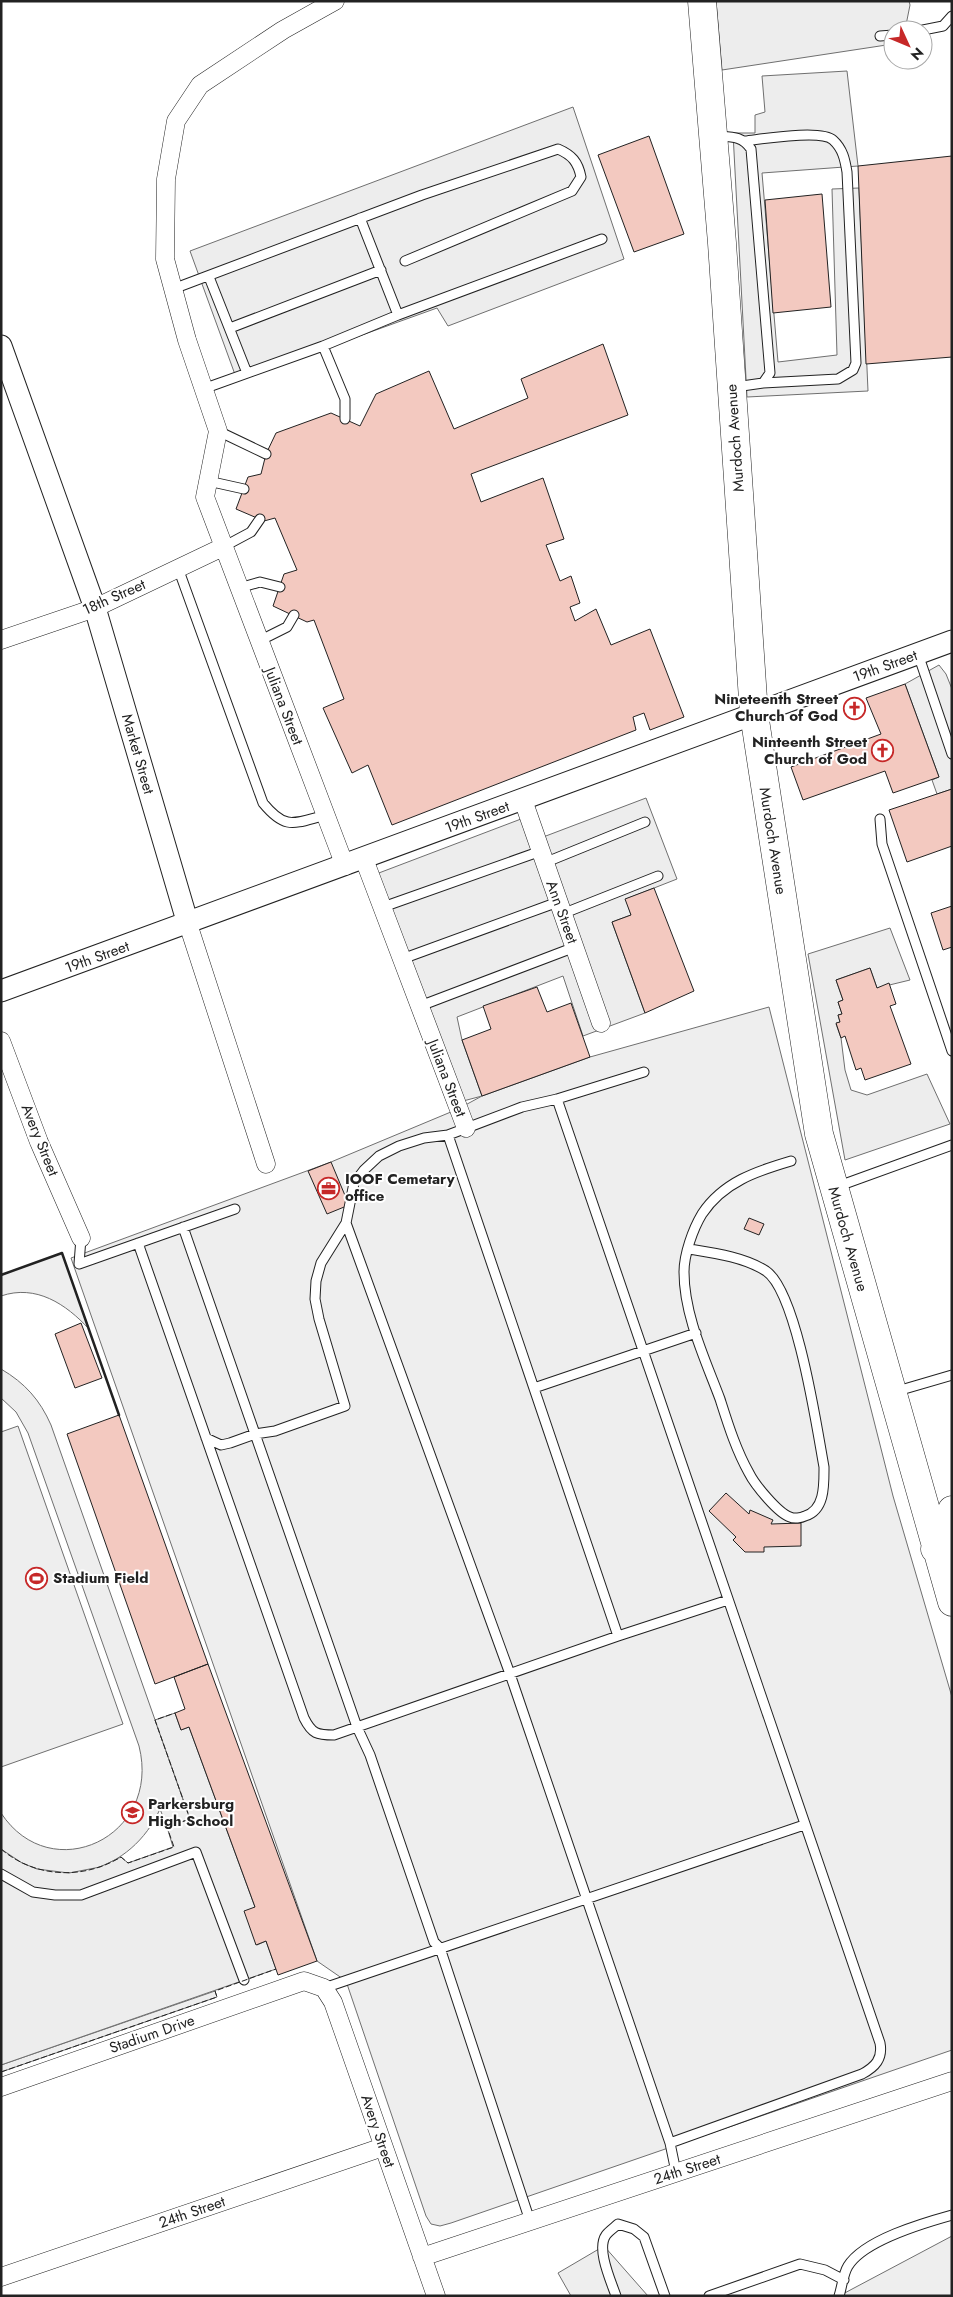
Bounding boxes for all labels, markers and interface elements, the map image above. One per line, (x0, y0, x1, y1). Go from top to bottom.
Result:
north arrow (883, 20, 933, 70)
text: N (906, 43, 928, 65)
street label: Murdoch Avenue (720, 383, 750, 493)
street label: 18th Street (79, 573, 149, 621)
street label: 19th Street (850, 644, 921, 688)
street label: Juliana Street (258, 662, 309, 748)
place label: Nineteenth Street Church of God (714, 688, 838, 727)
church icon: Nineteenth Street Church of God (842, 696, 866, 720)
street label: Market Street (116, 711, 160, 797)
place label: Ninteenth Street Church of God (752, 731, 867, 770)
church icon: Ninteenth Street Church of God (871, 739, 895, 763)
street label: Murdoch Avenue (754, 786, 792, 896)
street label: 19th Street (442, 795, 513, 839)
street label: Ann Street (540, 877, 584, 947)
street label: 19th Street (62, 935, 133, 979)
street label: Juliana Street (421, 1034, 472, 1120)
street label: Avery Street (16, 1101, 65, 1180)
place label: IOOF Cemetary office (345, 1168, 455, 1207)
office icon: IOOF Cemetary office (317, 1176, 341, 1200)
street label: Murdoch Avenue (823, 1184, 874, 1294)
sports icon: Stadium Field (25, 1566, 49, 1590)
place label: Stadium Field (53, 1567, 148, 1589)
place label: Parkersburg High School (148, 1793, 234, 1832)
school or university icon: Parkersburg High School (120, 1801, 144, 1825)
street label: Stadium Drive (106, 2009, 198, 2059)
street label: Avery Street (355, 2092, 401, 2171)
street label: 24th Street (651, 2148, 724, 2190)
street label: 24th Street (156, 2190, 229, 2234)

